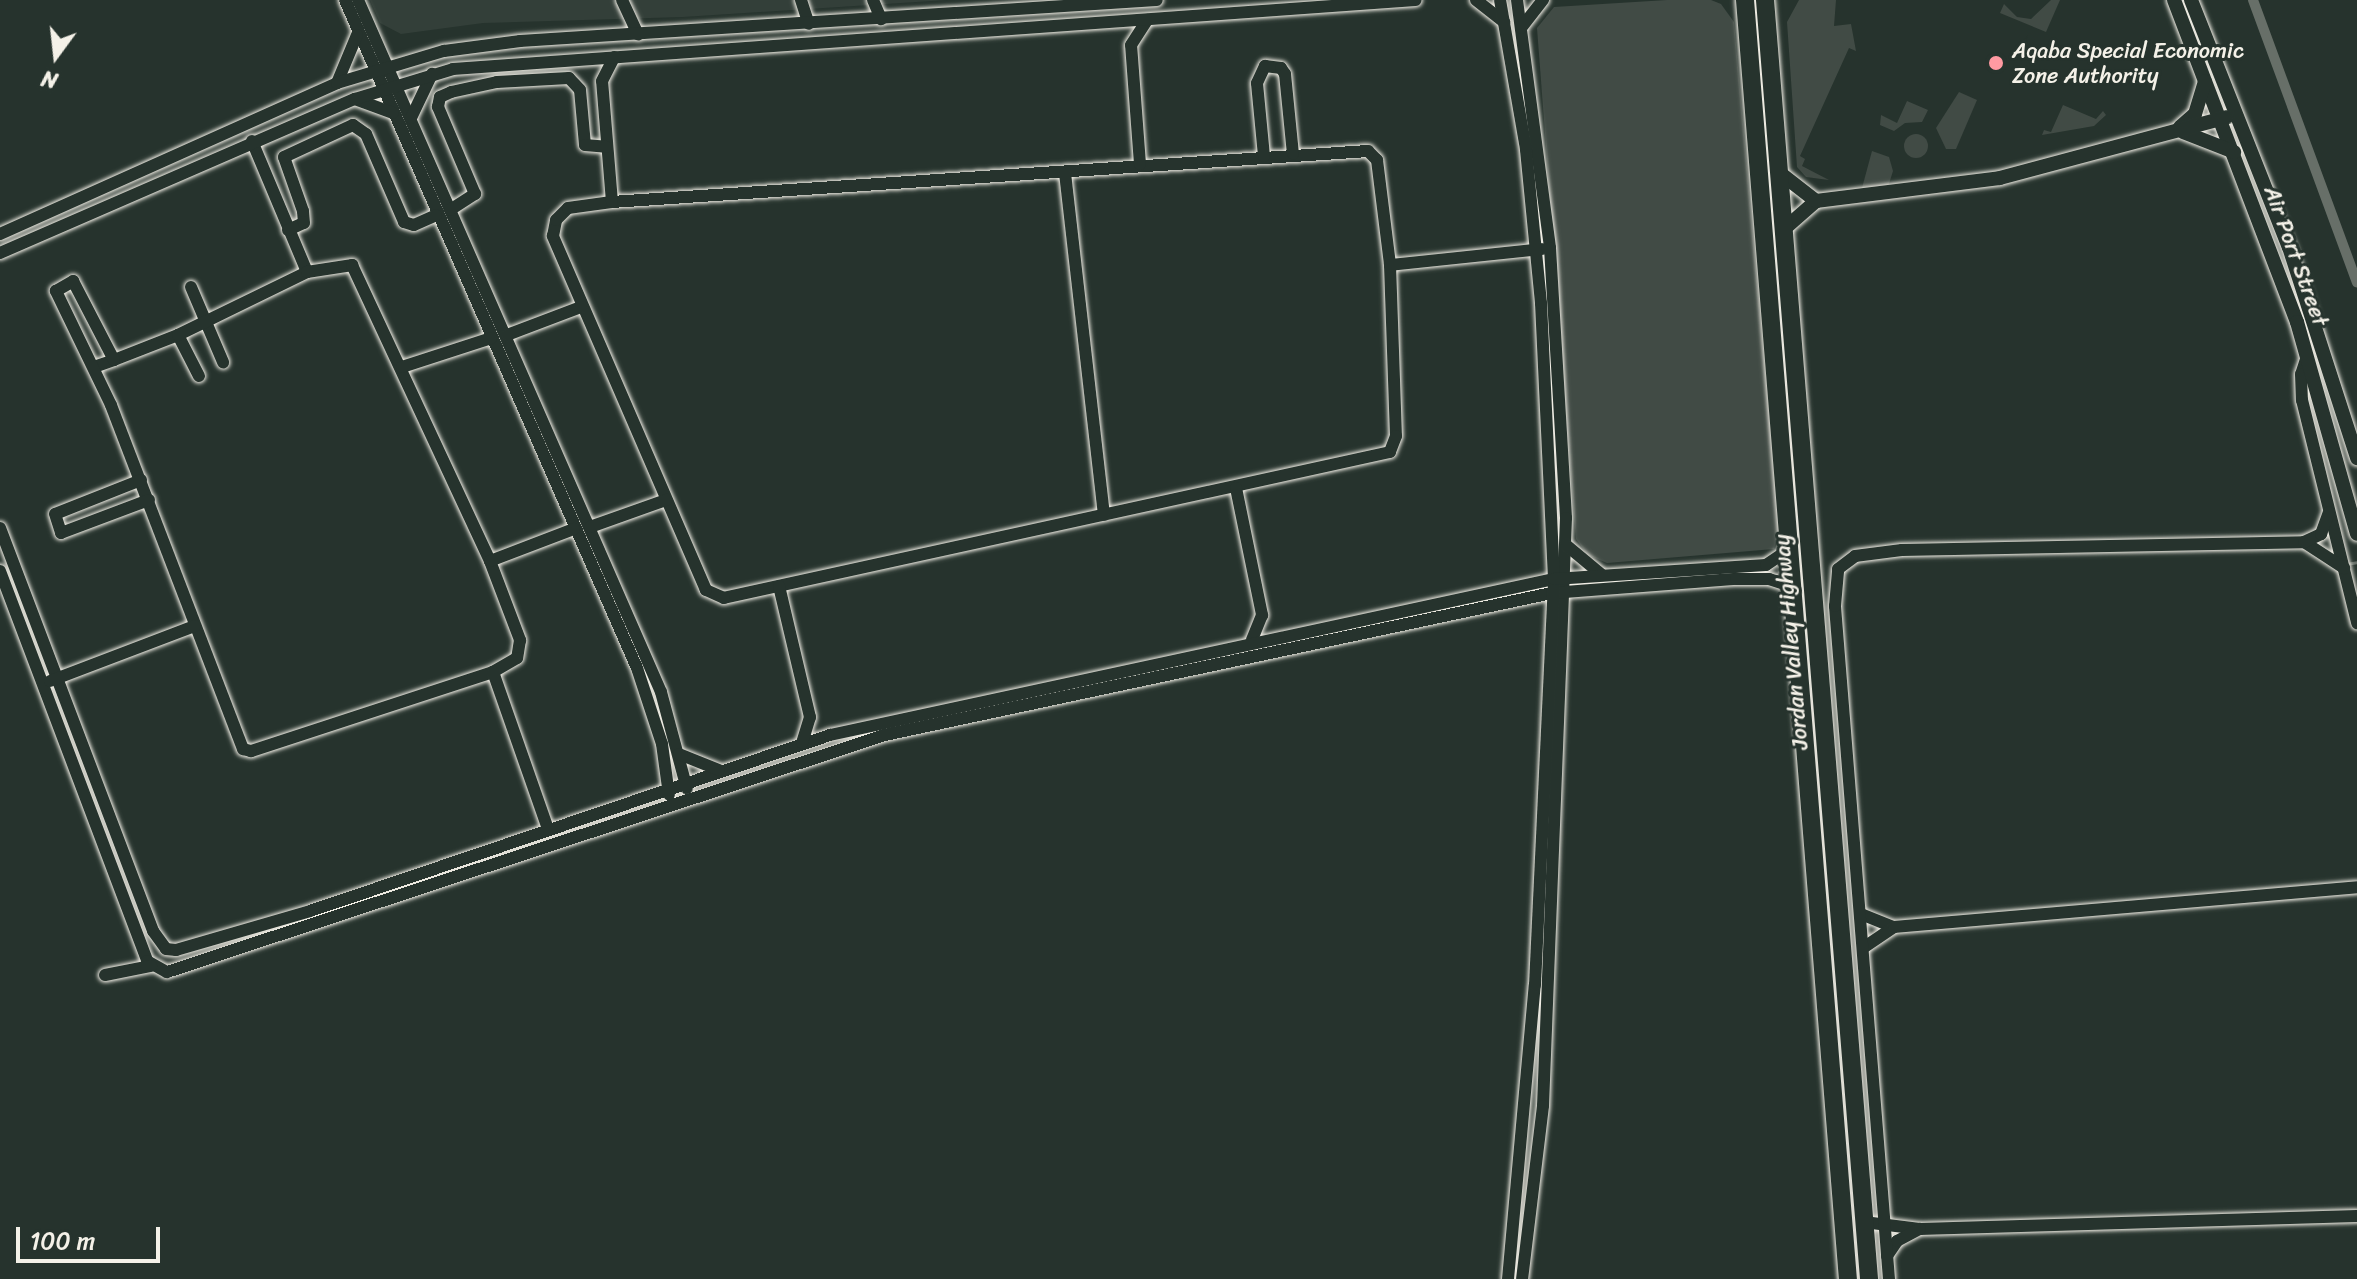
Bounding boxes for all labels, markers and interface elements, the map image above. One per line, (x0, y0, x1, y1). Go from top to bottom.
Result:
north arrow (16, 16, 96, 96)
place label: Aqaba Special Economic Zone Authority (2012, 37, 2245, 88)
marker: Aqaba Special Economic Zone Authority (1987, 54, 2005, 72)
text: N (37, 59, 62, 100)
street label: Air Port Street (2258, 182, 2334, 330)
street label: Jordan Valley Highway (1768, 533, 1814, 751)
scale bar (20, 1211, 164, 1261)
text: 100 m (30, 1220, 95, 1262)

